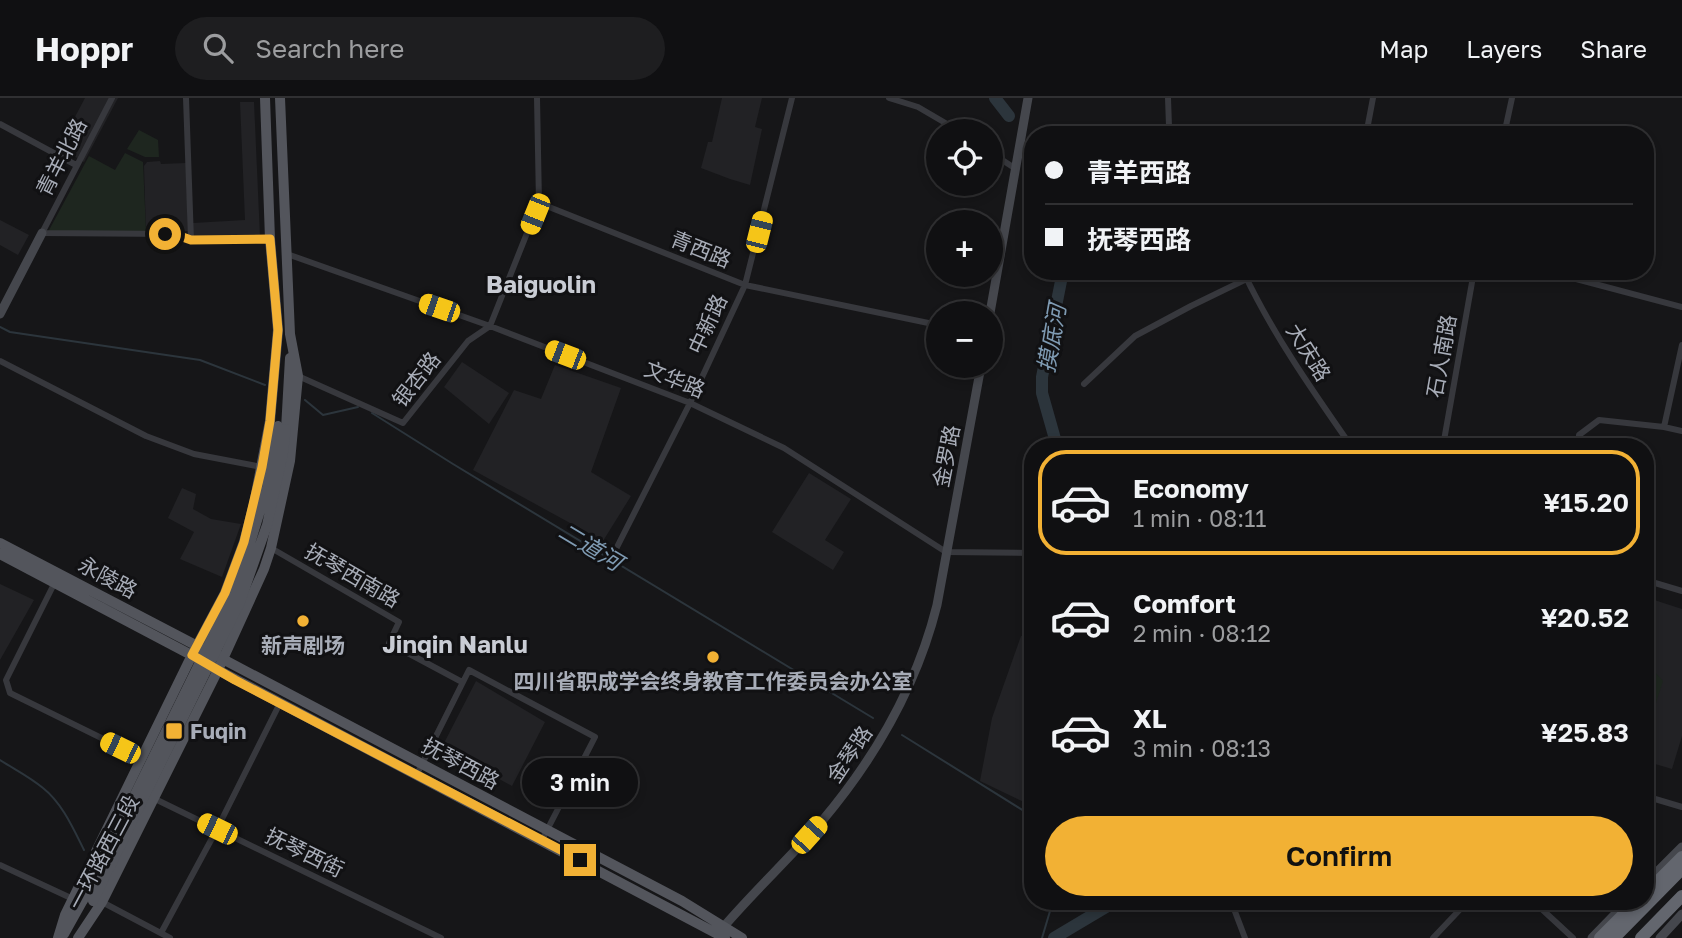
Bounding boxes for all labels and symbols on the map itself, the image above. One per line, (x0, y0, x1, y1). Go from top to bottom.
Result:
street label: 青羊北路 (30, 114, 92, 200)
car (518, 191, 553, 237)
car (744, 209, 775, 255)
route start (149, 218, 181, 250)
street label: 青西路 (667, 225, 735, 273)
district label: Baiguolin (486, 269, 596, 298)
street label: 中新路 (682, 290, 732, 358)
car (416, 291, 463, 325)
water label: 摸底河 (1031, 298, 1071, 374)
street label: 石人南路 (1421, 312, 1461, 400)
street label: 大庆路 (1281, 318, 1337, 386)
car (542, 338, 589, 372)
street label: 银杏路 (386, 346, 446, 412)
street label: 文华路 (641, 355, 709, 403)
street label: 金罗路 (927, 423, 965, 489)
water label: 二道河 (554, 516, 631, 578)
street label: 抚琴西南路 (301, 537, 405, 613)
street label: 永陵路 (74, 551, 142, 603)
marker: 新声剧场 (295, 613, 311, 629)
district label: Jinqin Nanlu (382, 629, 528, 658)
place label: 新声剧场 (261, 632, 345, 658)
marker: 四川省职成学会终身教育工作委员会办公室 (705, 649, 721, 665)
place label: 四川省职成学会终身教育工作委员会办公室 (514, 668, 913, 694)
place label: Fuqin (190, 718, 246, 744)
marker: Fuqin (164, 721, 184, 741)
street label: 金琴路 (821, 721, 877, 787)
car (97, 729, 144, 767)
street label: 抚琴西路 (418, 732, 504, 794)
callout: 3 min (522, 758, 638, 808)
street label: 一环路西三段 (62, 790, 144, 914)
car (194, 810, 241, 848)
car (788, 812, 831, 858)
street label: 抚琴西街 (262, 822, 348, 882)
route end (564, 844, 596, 876)

